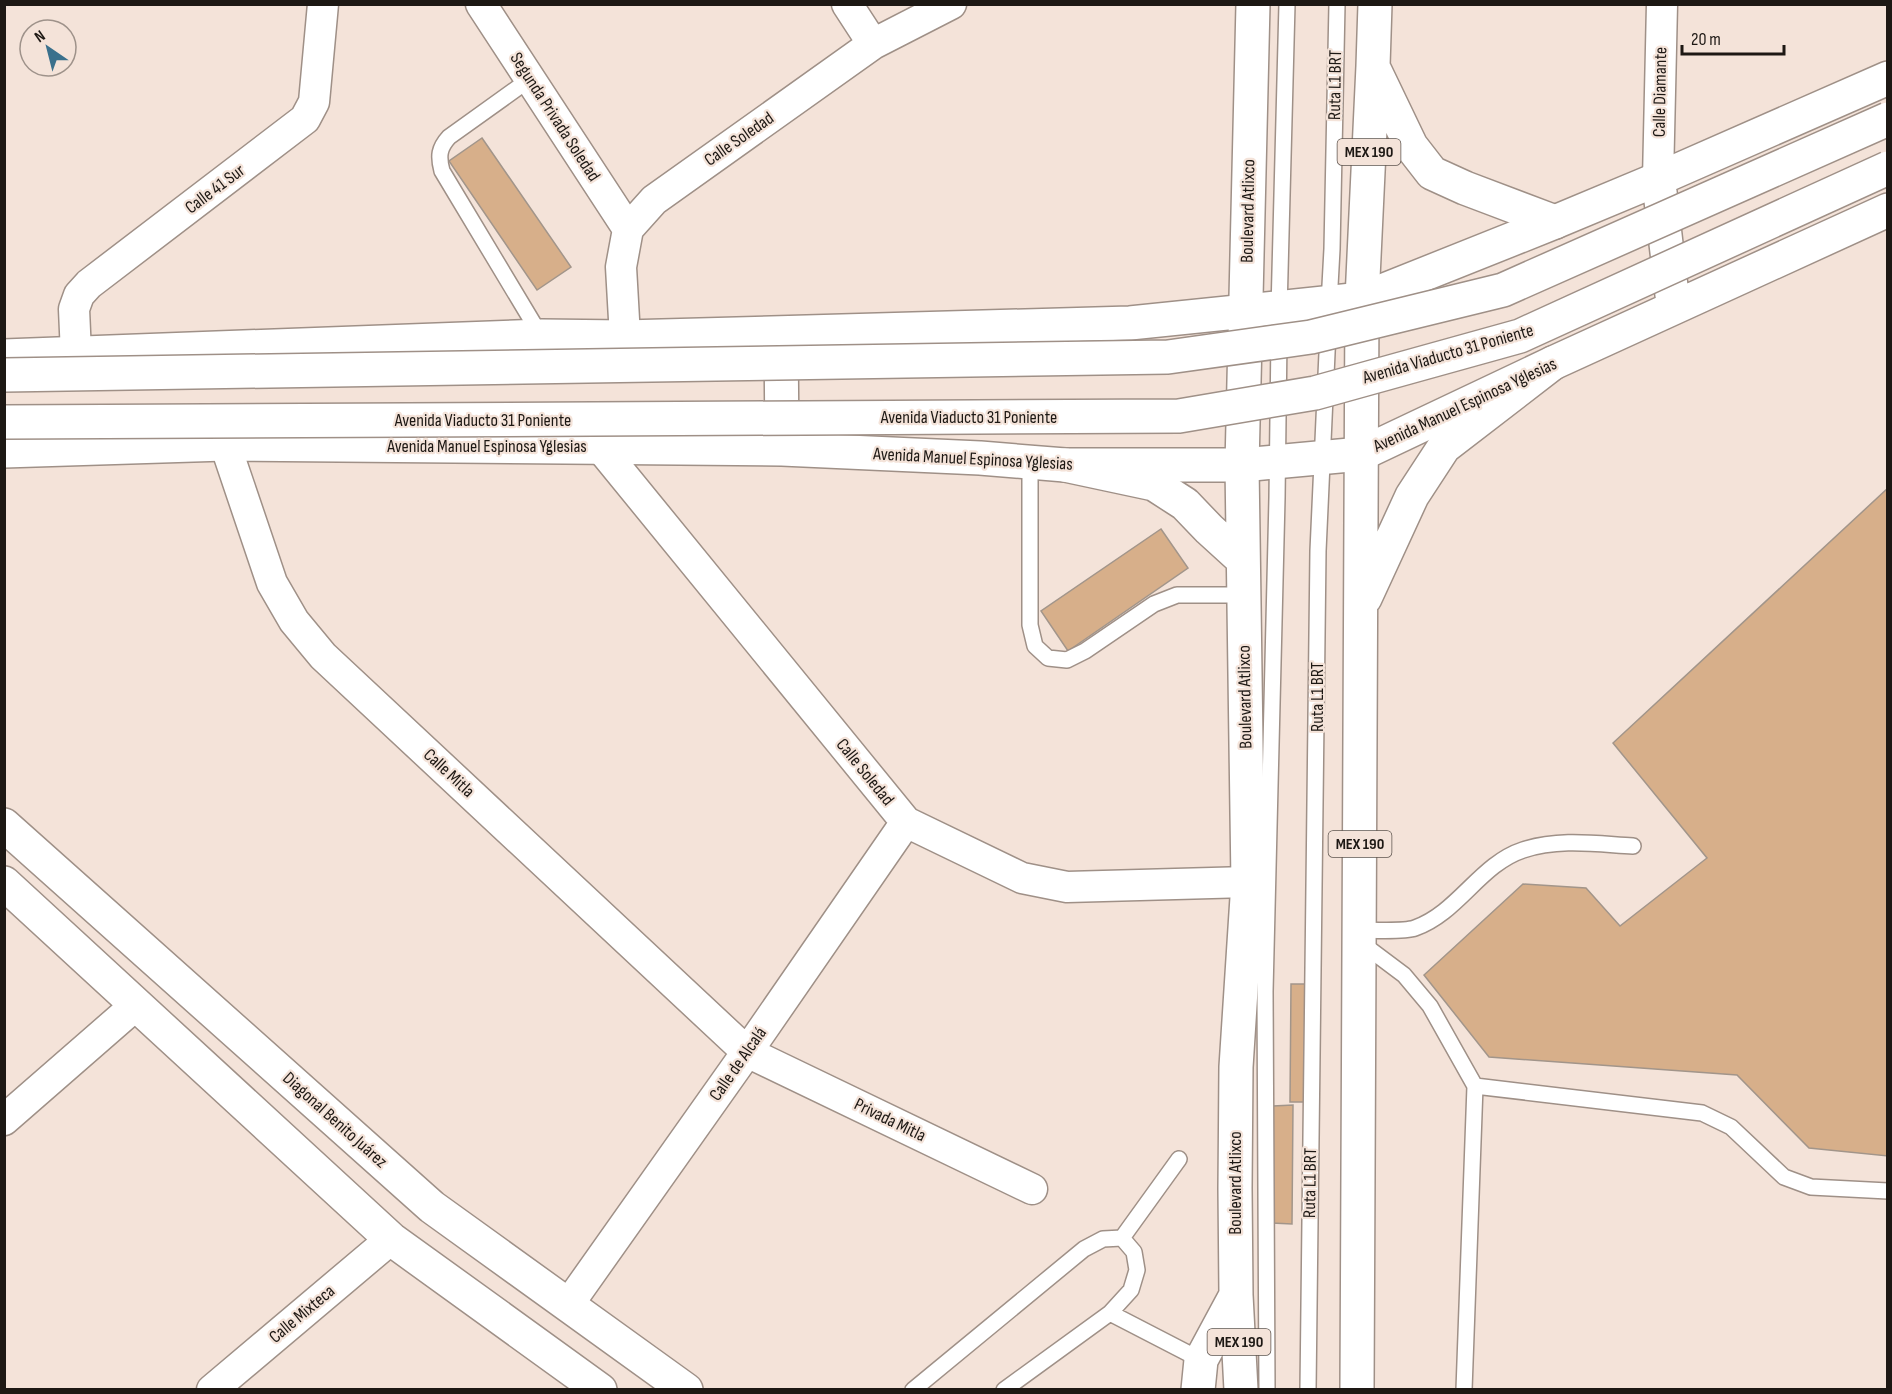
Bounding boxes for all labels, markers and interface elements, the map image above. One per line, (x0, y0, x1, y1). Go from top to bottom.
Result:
north arrow (18, 18, 78, 78)
scale bar (1682, 18, 1784, 56)
text: N (31, 27, 49, 47)
text: 20 m (1691, 29, 1721, 50)
street label: Calle Diamante (1649, 47, 1671, 137)
street label: Segunda Privada Soledad (506, 49, 604, 185)
street label: Ruta L1 BRT (1324, 50, 1346, 120)
street label: Calle Soledad (700, 107, 778, 171)
road number: MEX 190 (1338, 139, 1400, 165)
street label: Boulevard Atlixco (1237, 159, 1259, 263)
street label: Calle 41 Sur (181, 160, 249, 218)
street label: Avenida Viaducto 31 Poniente (1359, 320, 1536, 389)
street label: Avenida Manuel Espinosa Yglesias (1369, 353, 1560, 457)
street label: Avenida Viaducto 31 Poniente (880, 407, 1057, 428)
street label: Avenida Viaducto 31 Poniente (394, 410, 571, 431)
street label: Avenida Manuel Espinosa Yglesias (386, 436, 587, 457)
street label: Avenida Manuel Espinosa Yglesias (872, 443, 1073, 475)
street label: Boulevard Atlixco (1234, 645, 1256, 749)
street label: Ruta L1 BRT (1307, 662, 1328, 732)
street label: Calle Soledad (832, 734, 898, 810)
street label: Calle Mitla (419, 744, 479, 802)
road number: MEX 190 (1328, 831, 1392, 857)
street label: Calle de Alcalá (705, 1023, 771, 1105)
street label: Diagonal Benito Juárez (278, 1068, 392, 1173)
street label: Privada Mitla (851, 1094, 929, 1146)
street label: Boulevard Atlixco (1225, 1131, 1246, 1235)
street label: Ruta L1 BRT (1299, 1148, 1321, 1218)
street label: Calle Mixteca (265, 1280, 339, 1348)
road number: MEX 190 (1208, 1329, 1270, 1355)

